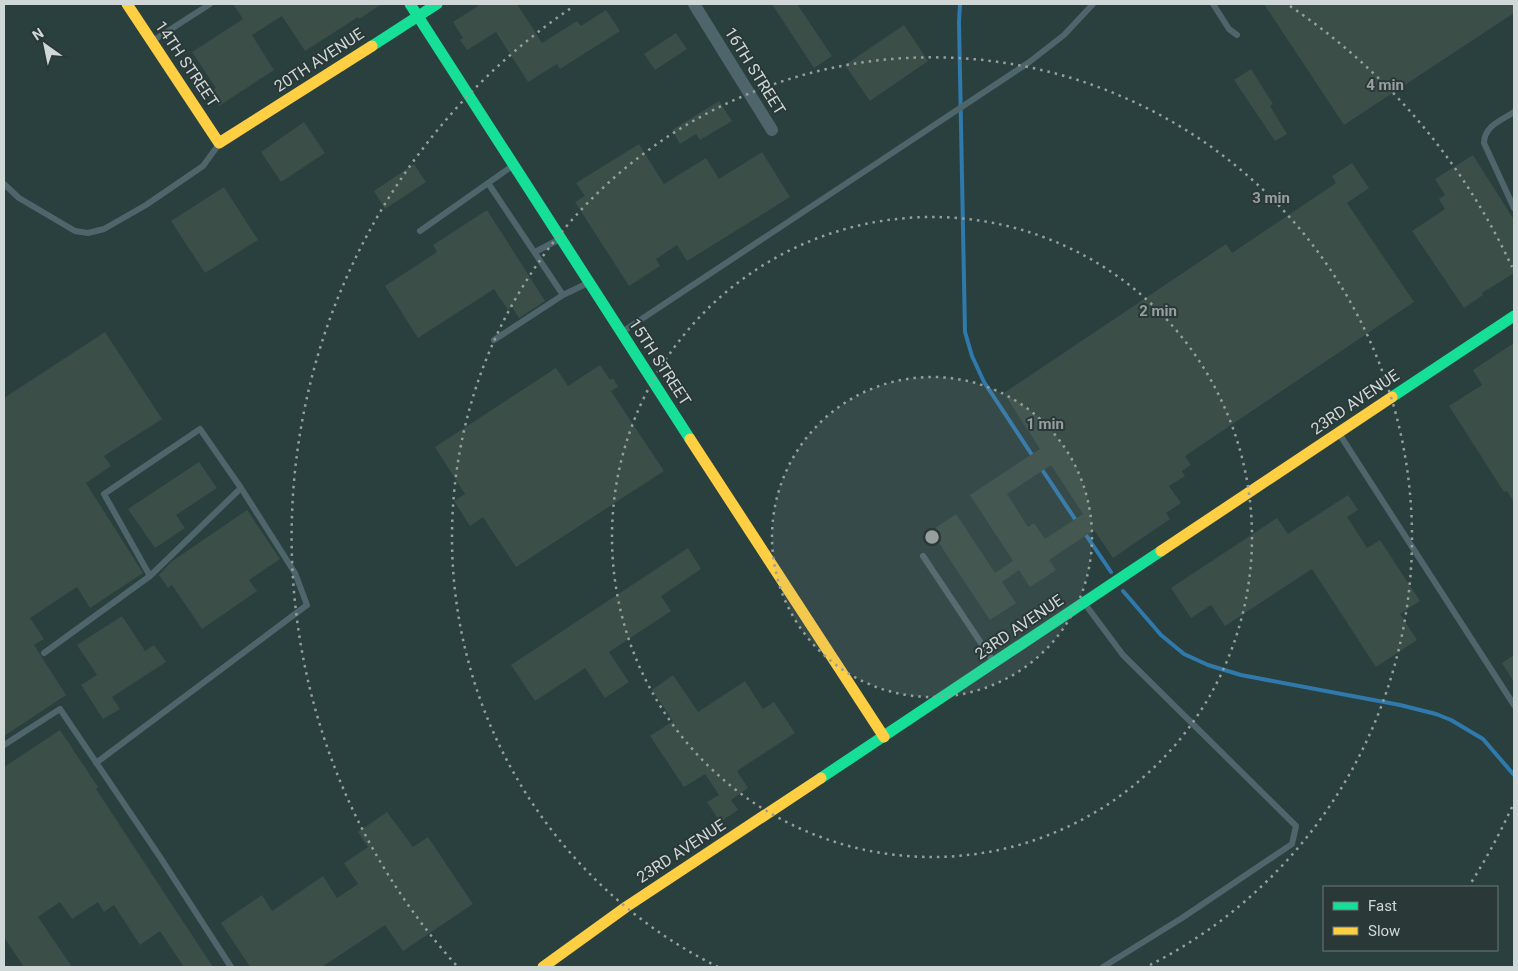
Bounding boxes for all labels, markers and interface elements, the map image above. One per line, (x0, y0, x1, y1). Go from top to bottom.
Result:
street label: 14TH STREET (151, 17, 223, 111)
north arrow (20, 20, 70, 70)
street label: 20TH AVENUE (271, 24, 367, 96)
street label: 16TH STREET (721, 24, 790, 119)
text: N (29, 25, 46, 44)
text: 4 min (1366, 76, 1404, 94)
text: 3 min (1252, 189, 1290, 207)
text: 2 min (1139, 302, 1177, 320)
street label: 15TH STREET (625, 315, 695, 409)
street label: 23RD AVENUE (1307, 366, 1403, 438)
text: 1 min (1026, 415, 1064, 433)
centre of rings (923, 528, 941, 546)
street label: 23RD AVENUE (971, 591, 1067, 663)
street label: 23RD AVENUE (633, 815, 729, 887)
legend (1323, 886, 1498, 951)
text: Fast (1368, 897, 1397, 915)
text: Slow (1368, 922, 1400, 940)

